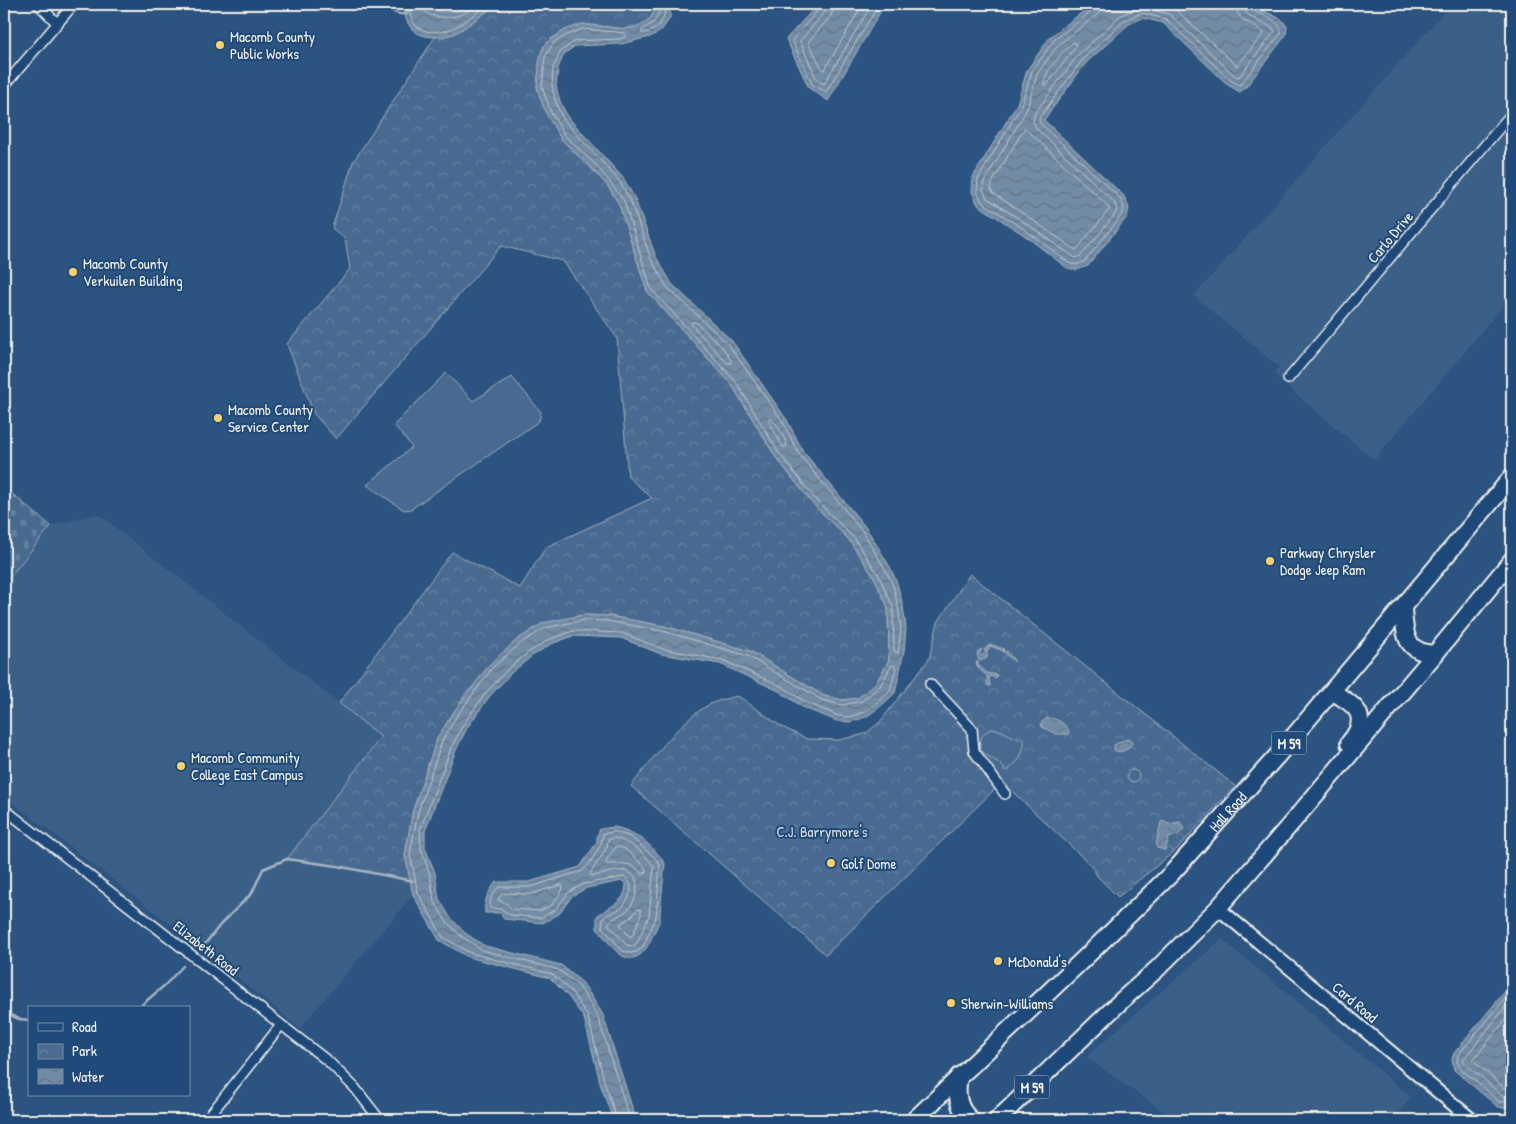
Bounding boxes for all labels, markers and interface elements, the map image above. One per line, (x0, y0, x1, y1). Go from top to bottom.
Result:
place label: Macomb County Public Works (230, 26, 315, 64)
marker: Macomb County Public Works (214, 39, 226, 51)
street label: Carlo Drive (1362, 207, 1418, 267)
place label: Macomb County Verkuilen Building (83, 253, 183, 291)
marker: Macomb County Verkuilen Building (67, 266, 79, 278)
place label: Macomb County Service Center (228, 399, 313, 437)
marker: Macomb County Service Center (212, 412, 224, 424)
place label: Parkway Chrysler Dodge Jeep Ram (1280, 542, 1376, 580)
marker: Parkway Chrysler Dodge Jeep Ram (1264, 555, 1276, 567)
road number: M 59 (1272, 731, 1306, 754)
place label: Macomb Community College East Campus (191, 747, 303, 785)
marker: Macomb Community College East Campus (175, 760, 187, 772)
street label: Hall Road (1204, 787, 1251, 836)
park label: C.J. Barrymore's (776, 821, 868, 842)
place label: Golf Dome (841, 853, 896, 874)
marker: Golf Dome (825, 857, 837, 869)
street label: Elizabeth Road (169, 916, 243, 980)
place label: McDonald's (1008, 951, 1067, 972)
marker: McDonald's (992, 955, 1004, 967)
street label: Card Road (1328, 977, 1382, 1027)
place label: Sherwin-Williams (961, 993, 1054, 1014)
marker: Sherwin-Williams (945, 997, 957, 1009)
legend (28, 1006, 190, 1096)
text: Road (72, 1016, 97, 1037)
text: Park (72, 1040, 97, 1061)
text: Water (72, 1066, 104, 1087)
road number: M 59 (1014, 1076, 1050, 1098)

